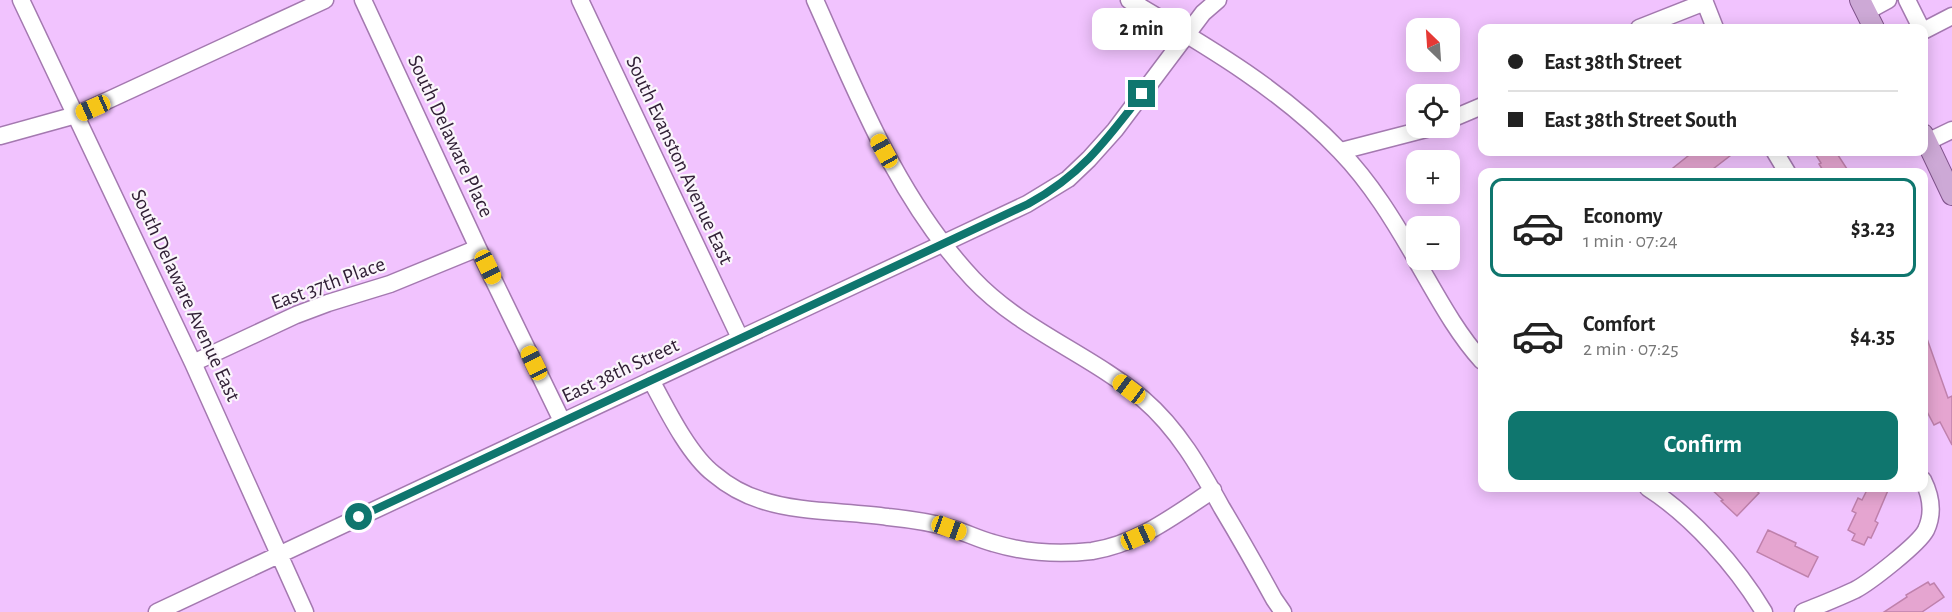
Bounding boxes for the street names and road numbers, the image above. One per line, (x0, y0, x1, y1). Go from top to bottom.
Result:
street label: South Delaware Place (404, 52, 497, 221)
street label: South Evanston Avenue East (622, 53, 737, 268)
street label: South Delaware Avenue East (127, 186, 244, 405)
street label: East 37th Place (268, 253, 388, 314)
street label: East 38th Street (558, 334, 682, 407)

